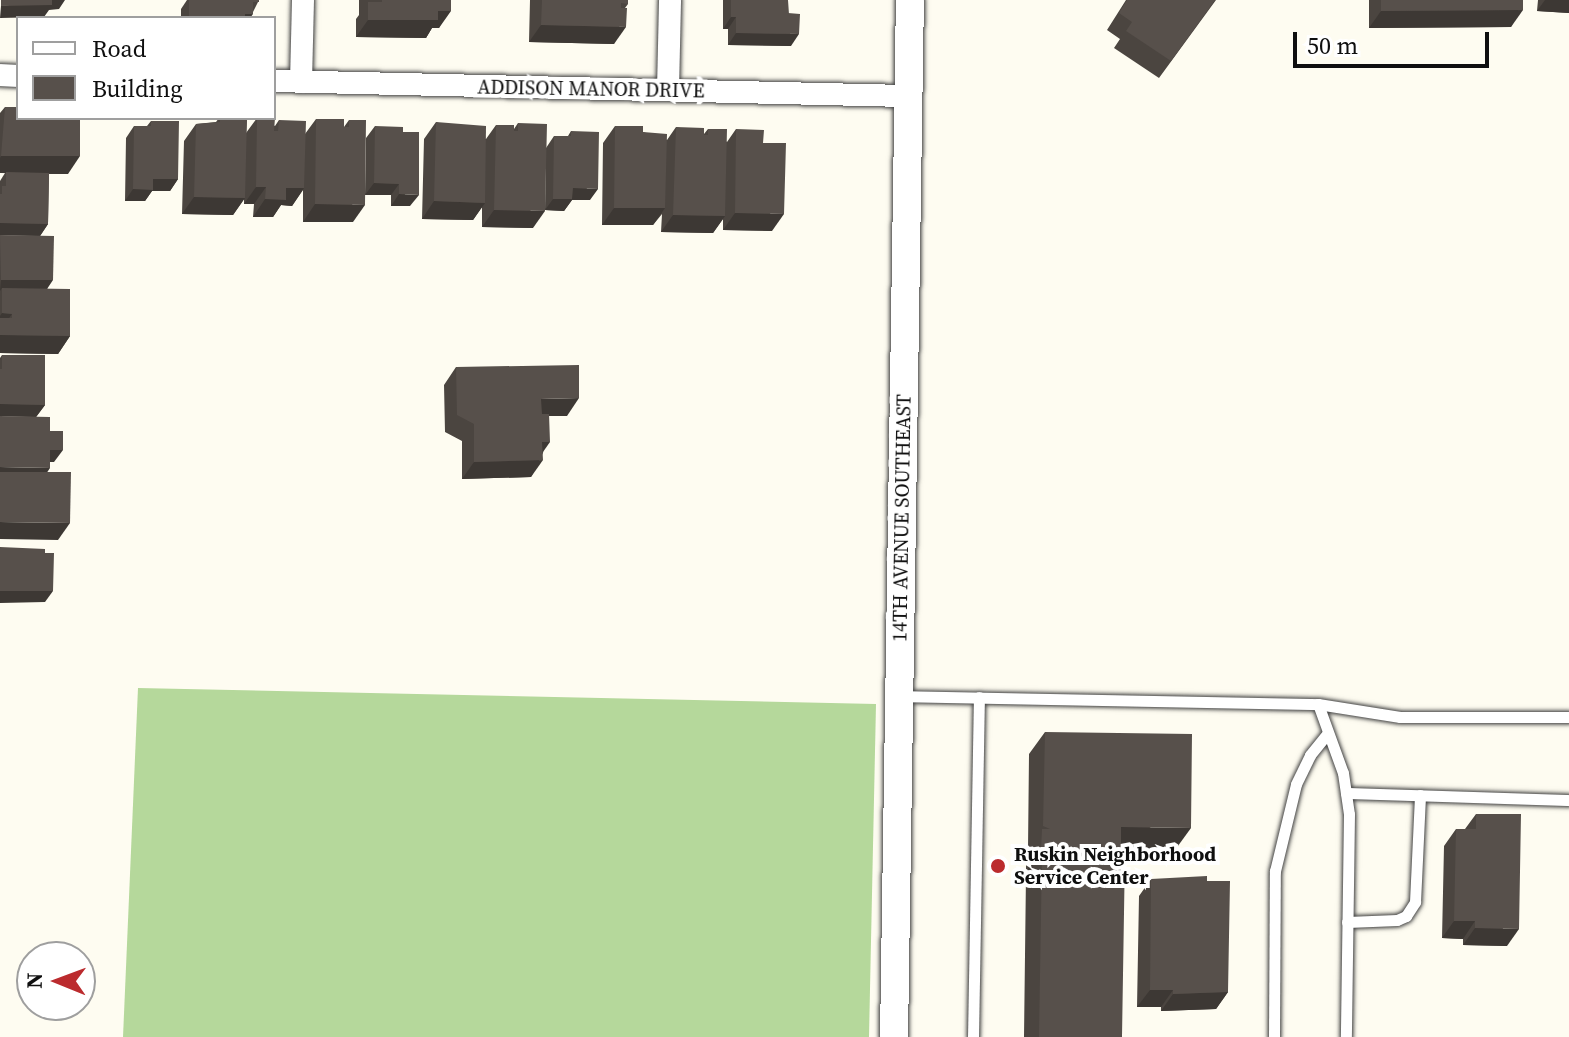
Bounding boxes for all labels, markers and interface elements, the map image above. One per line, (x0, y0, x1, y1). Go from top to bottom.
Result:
legend (16, 16, 276, 120)
scale bar (1297, 16, 1493, 66)
text: 50 m (1307, 29, 1358, 62)
text: Road (92, 32, 146, 65)
text: Building (92, 72, 183, 105)
street label: ADDISON MANOR DRIVE (477, 75, 705, 103)
street label: 14TH AVENUE SOUTHEAST (888, 394, 916, 642)
place label: Ruskin Neighborhood Service Center (1014, 842, 1216, 889)
marker: Ruskin Neighborhood Service Center (989, 857, 1007, 875)
north arrow (16, 941, 96, 1021)
text: N (19, 972, 49, 989)

